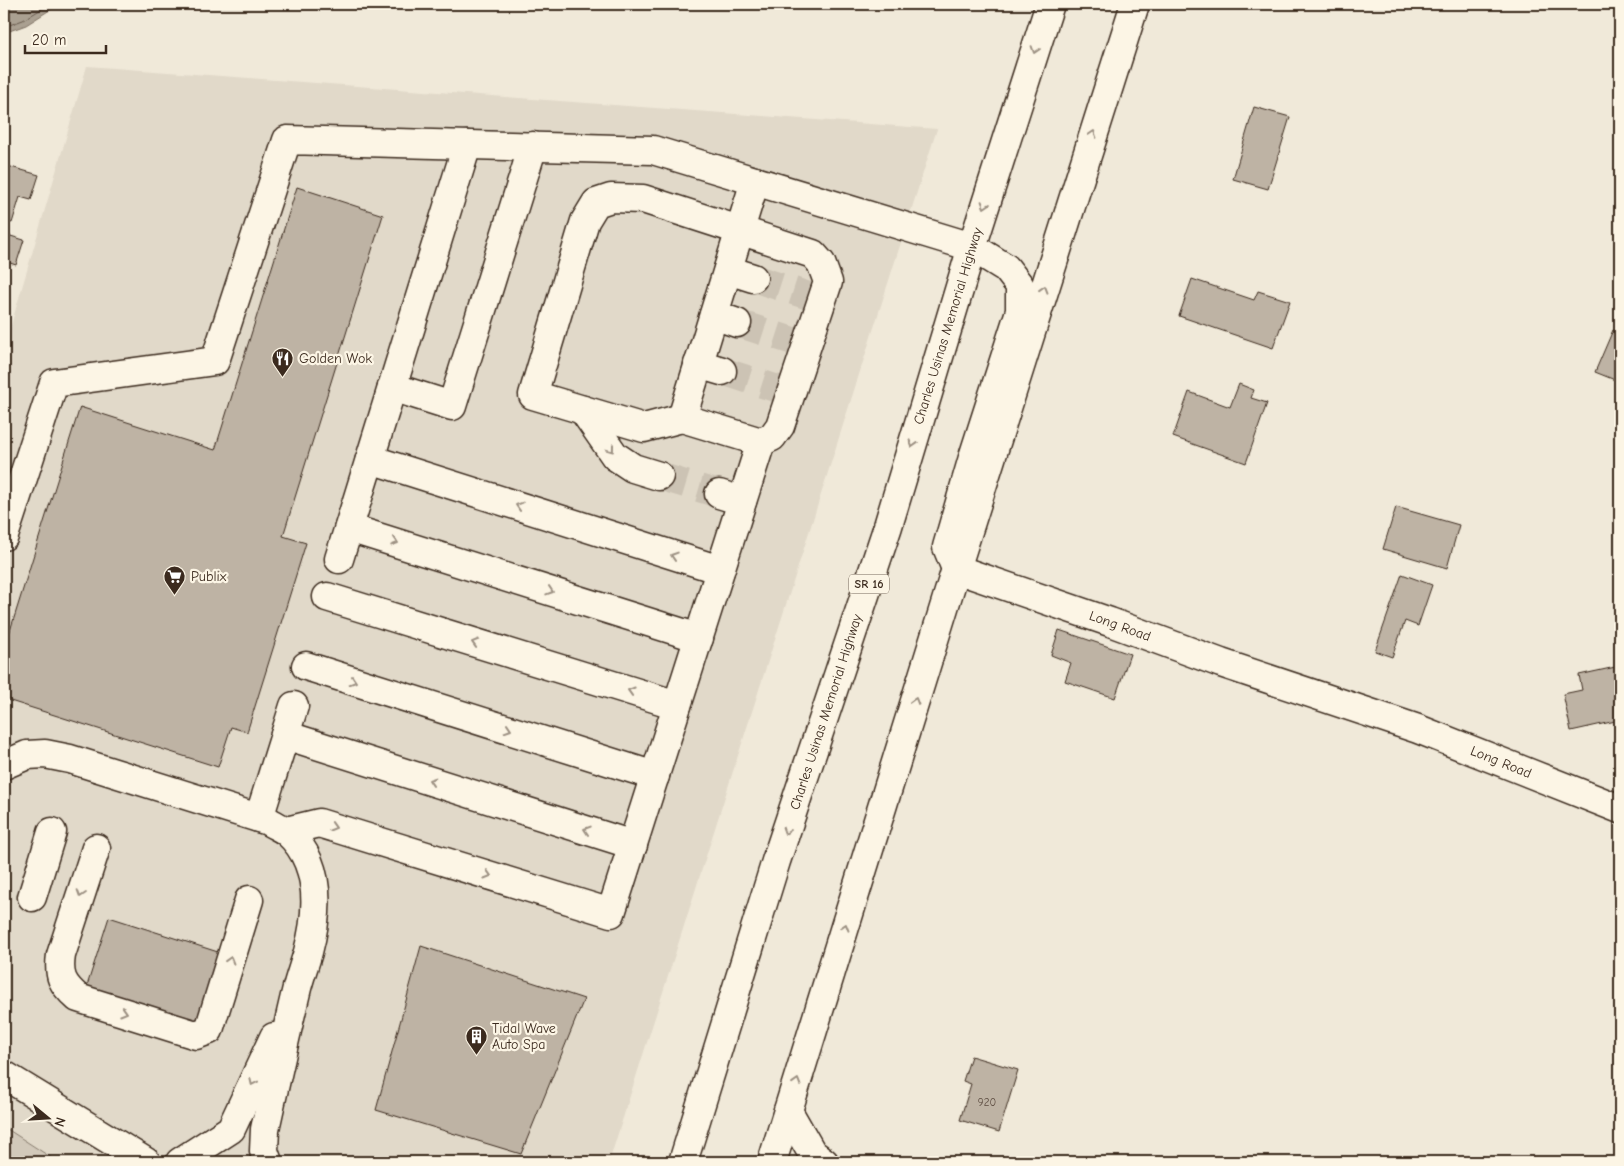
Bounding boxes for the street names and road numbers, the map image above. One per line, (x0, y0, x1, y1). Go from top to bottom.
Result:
street label: Charles Usinas Memorial Highway (910, 225, 986, 426)
road number: SR 16 (849, 574, 889, 594)
street label: Long Road (1087, 607, 1153, 645)
street label: Charles Usinas Memorial Highway (786, 611, 866, 812)
street label: Long Road (1468, 742, 1534, 782)

